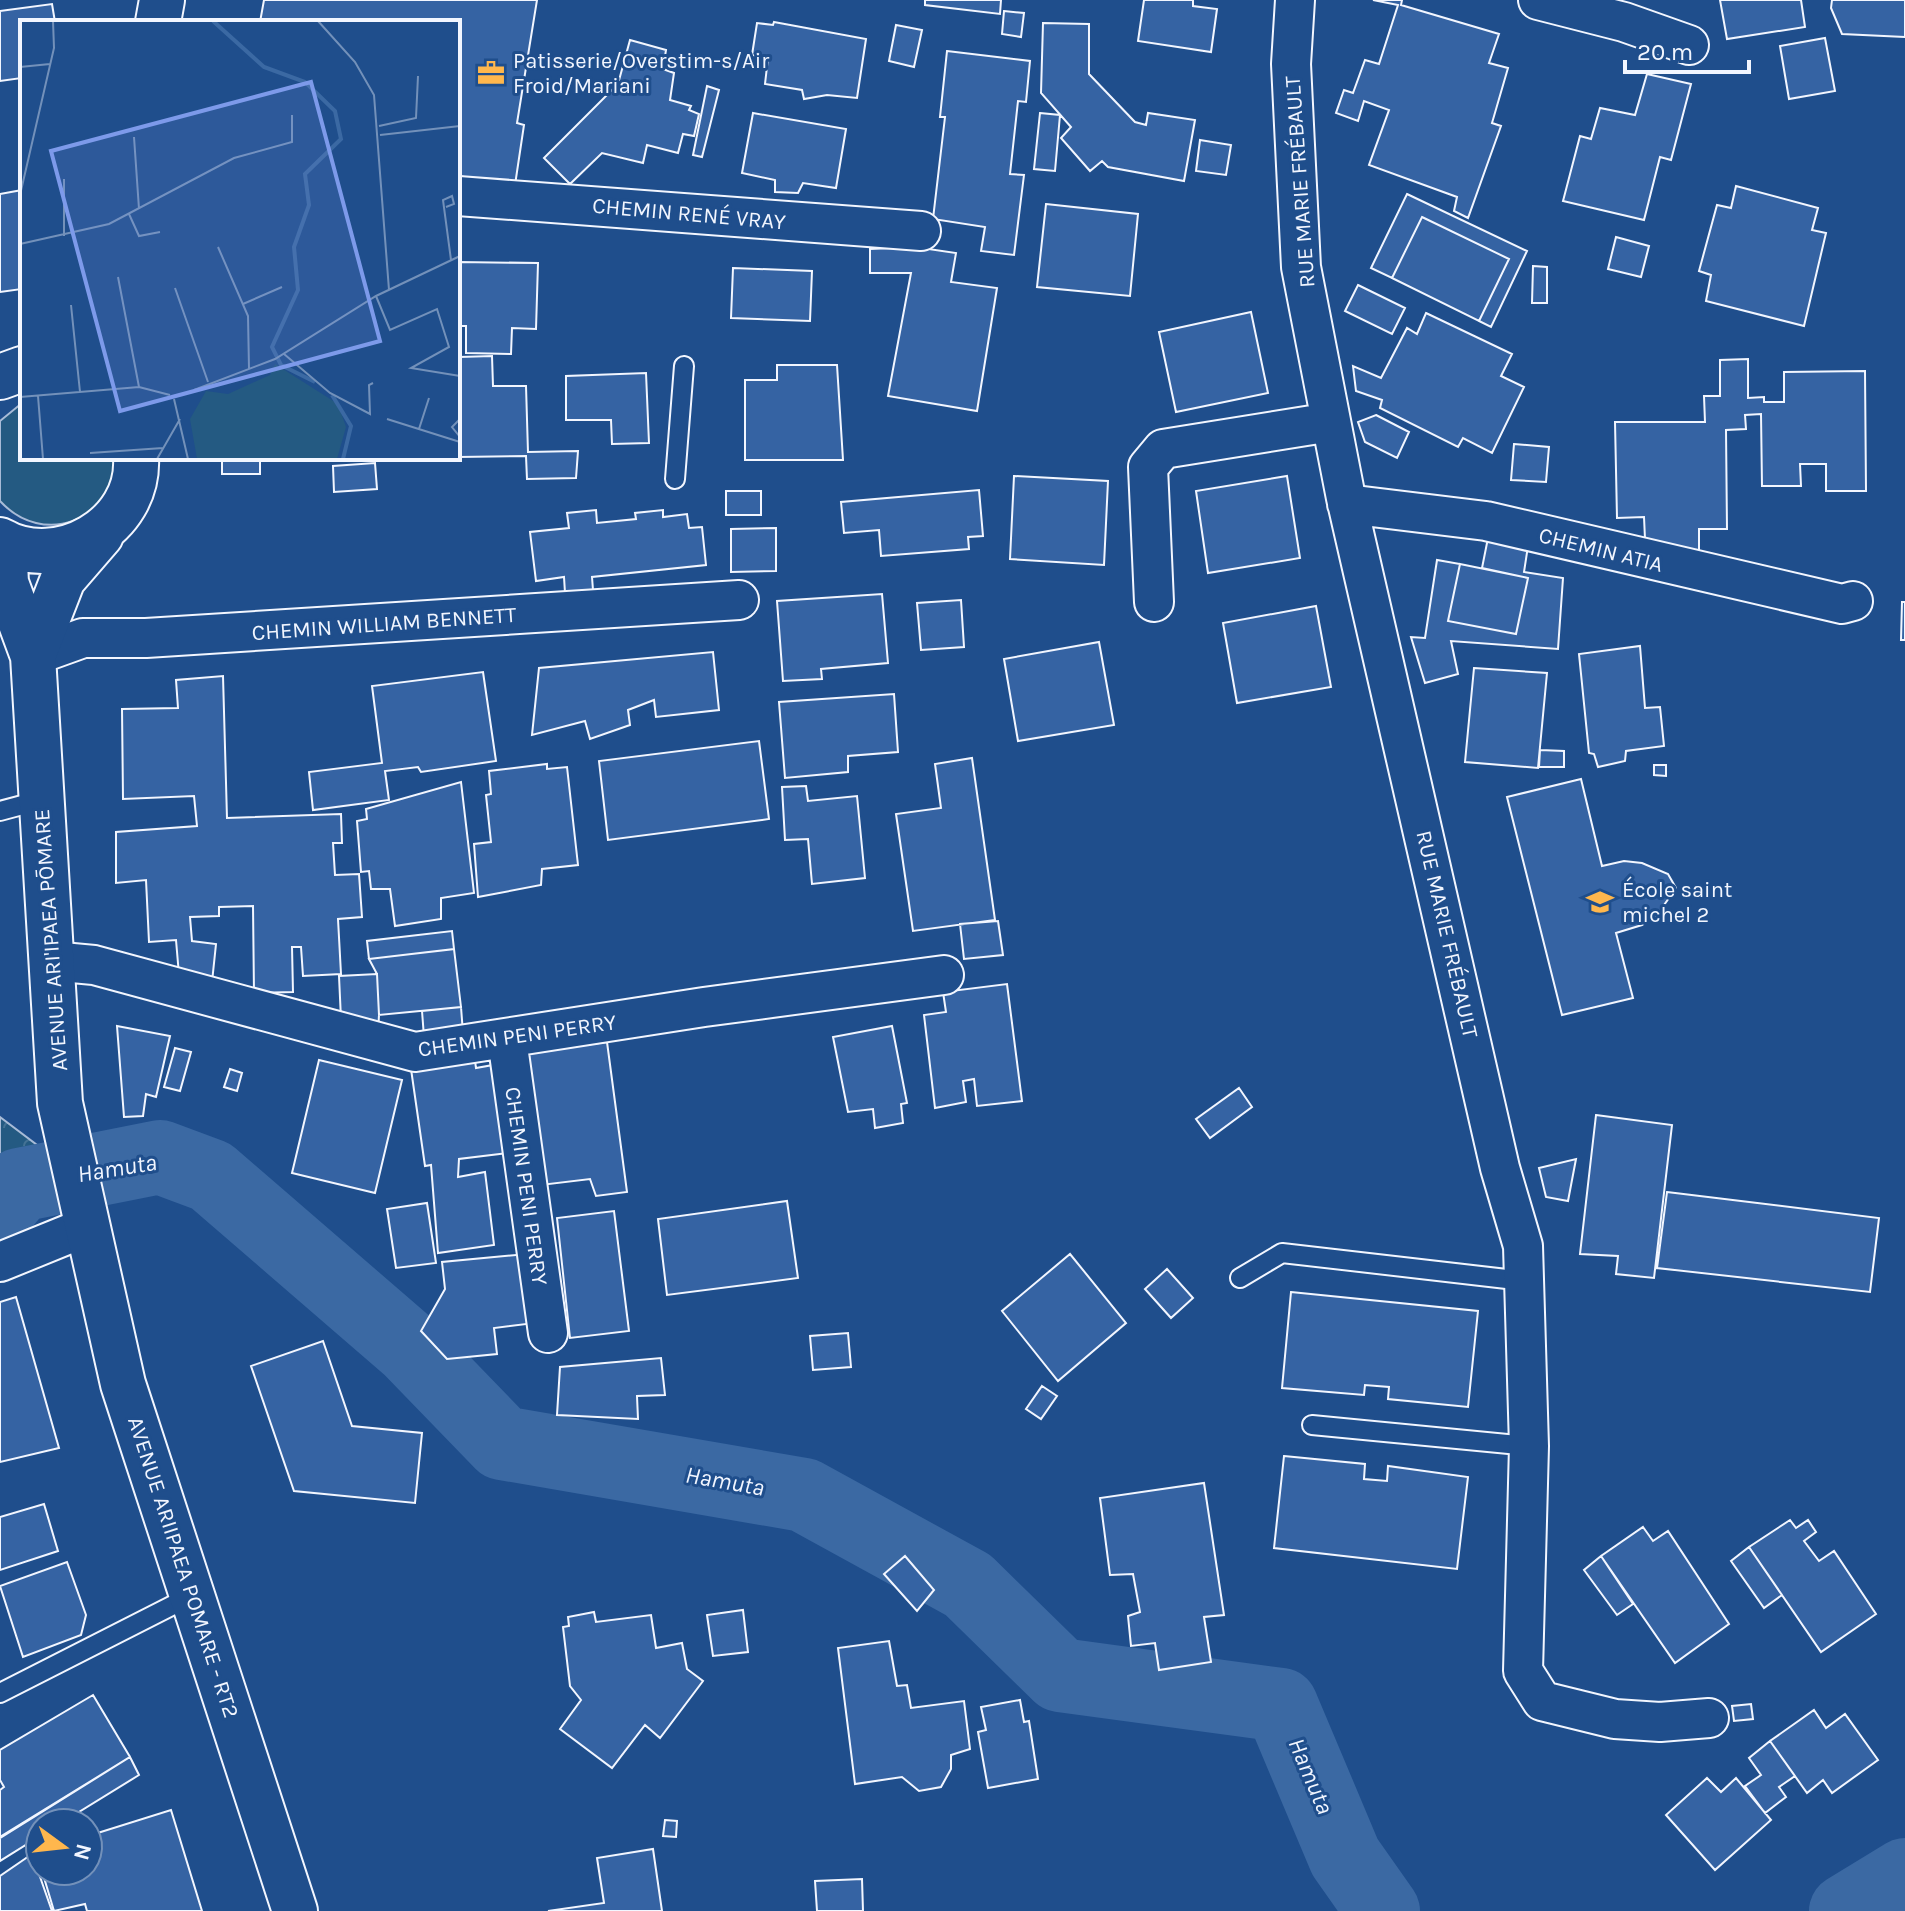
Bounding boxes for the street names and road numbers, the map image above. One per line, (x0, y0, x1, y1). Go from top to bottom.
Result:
street label: RUE MARIE FRÉBAULT (1279, 75, 1320, 289)
street label: CHEMIN RENÉ VRAY (591, 192, 787, 235)
street label: CHEMIN ATIA (1536, 522, 1666, 578)
street label: CHEMIN WILLIAM BENNETT (251, 602, 517, 646)
street label: AVENUE ARI'IPAEA PŌMARE (29, 808, 73, 1072)
street label: RUE MARIE FRÉBAULT (1410, 828, 1485, 1041)
street label: CHEMIN PENI PERRY (416, 1009, 618, 1063)
street label: CHEMIN PENI PERRY (499, 1085, 553, 1287)
street label: AVENUE ARIIPAEA POMARE - RT2 (122, 1413, 244, 1721)

